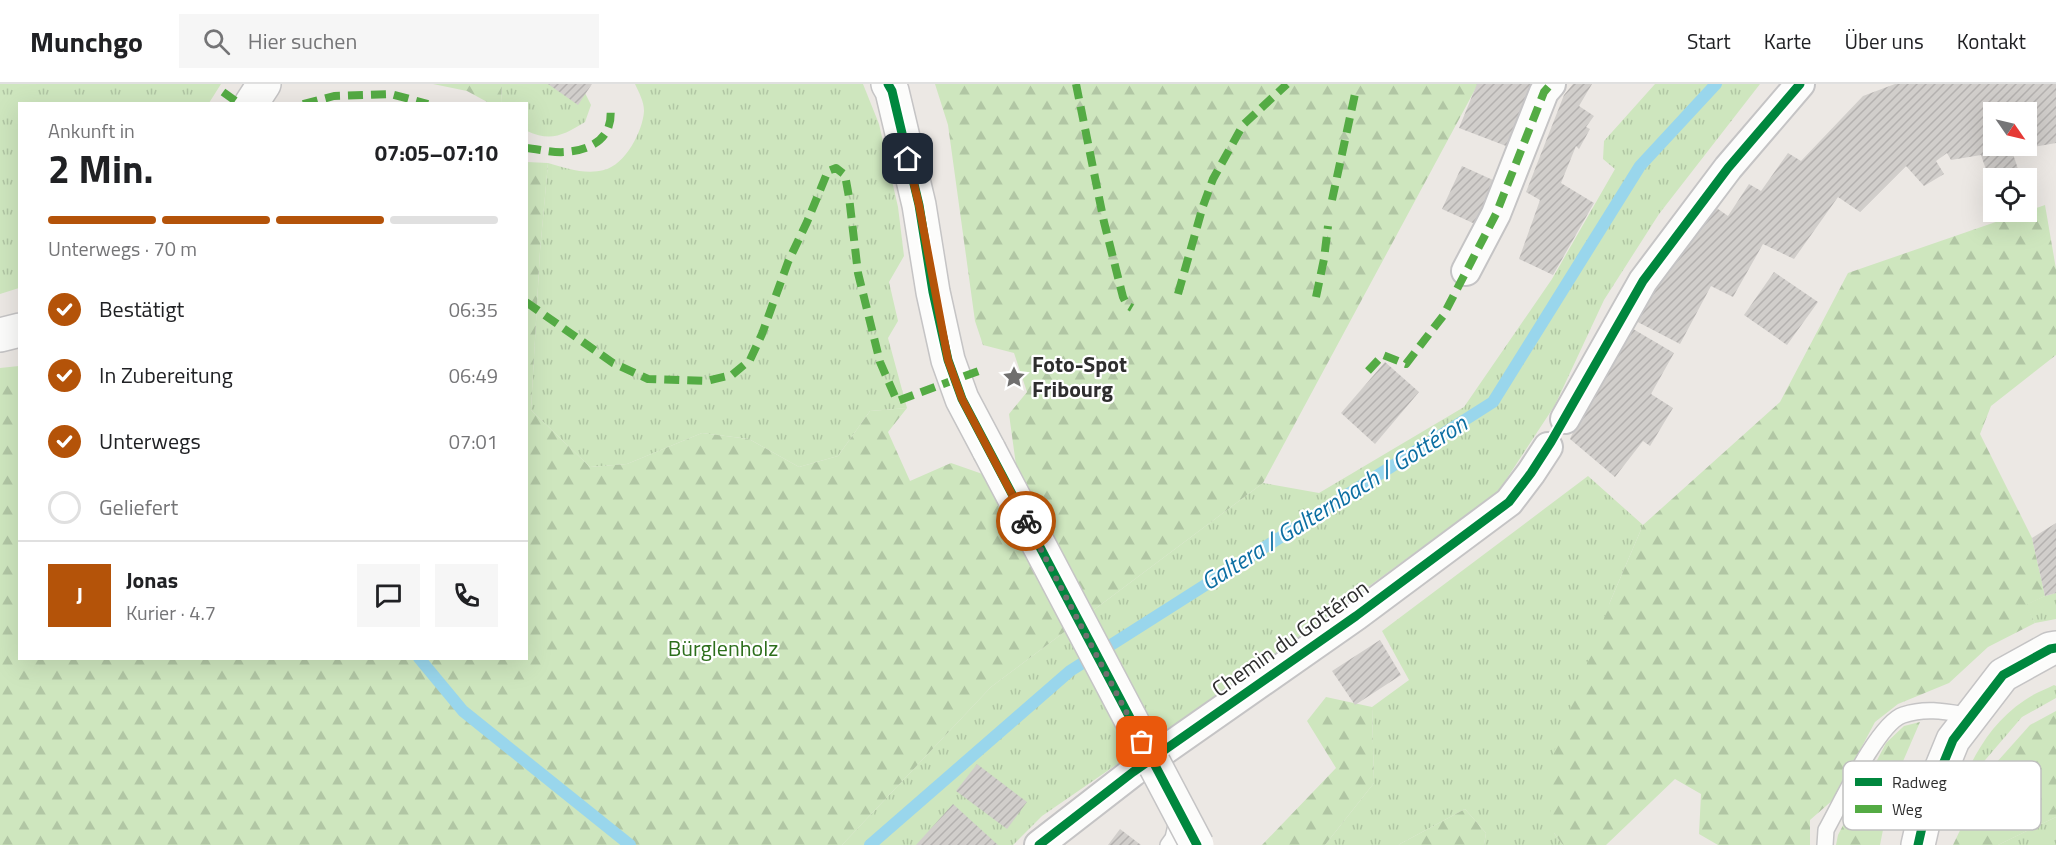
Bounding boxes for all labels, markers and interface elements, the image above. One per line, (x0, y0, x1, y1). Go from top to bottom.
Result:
search box (179, 14, 599, 68)
text: Munchgo (30, 20, 143, 63)
text: Hier suchen (248, 24, 357, 58)
icon: search (200, 25, 233, 58)
text: Start (1687, 25, 1731, 57)
text: Karte (1764, 25, 1811, 57)
text: Über uns (1844, 25, 1924, 57)
text: Kontakt (1957, 25, 2026, 57)
north arrow (1983, 102, 2037, 156)
map controls (1983, 102, 2037, 222)
text: Ankunft in (48, 115, 135, 146)
pin (882, 133, 933, 184)
text: 07:05–07:10 (375, 136, 498, 170)
text: 2 Min. (48, 139, 154, 198)
icon: home (891, 142, 924, 175)
button: locate (1983, 168, 2037, 222)
text: Unterwegs · 70 m (48, 233, 197, 264)
text: Bestätigt (99, 292, 184, 326)
icon: check (48, 293, 81, 326)
text: 06:35 (449, 294, 498, 325)
place label: Foto-Spot Fribourg (1032, 347, 1127, 406)
text: In Zubereitung (99, 358, 233, 392)
icon: check (48, 359, 81, 392)
text: 06:49 (449, 360, 498, 391)
place icon: Foto-Spot Fribourg (1001, 364, 1027, 390)
water label: Galtera / Galternbach / Gottéron (1193, 405, 1474, 599)
text: Unterwegs (99, 424, 201, 458)
icon: check (48, 425, 81, 458)
text: 07:01 (449, 426, 498, 457)
text: Geliefert (99, 490, 178, 524)
courier (996, 491, 1056, 551)
icon: bike (1010, 505, 1043, 538)
text: Jonas (126, 563, 178, 597)
button: chat (357, 564, 420, 627)
button: phone (435, 564, 498, 627)
street label: Chemin du Gottéron (1204, 571, 1376, 705)
text: J (76, 578, 83, 612)
text: Kurier · 4.7 (126, 597, 216, 628)
park label: Bürglenholz (668, 631, 778, 665)
pin (1116, 716, 1167, 767)
icon: bag (1125, 725, 1158, 758)
legend (1843, 761, 2041, 830)
text: Radweg (1892, 770, 1947, 794)
text: Weg (1892, 797, 1922, 821)

